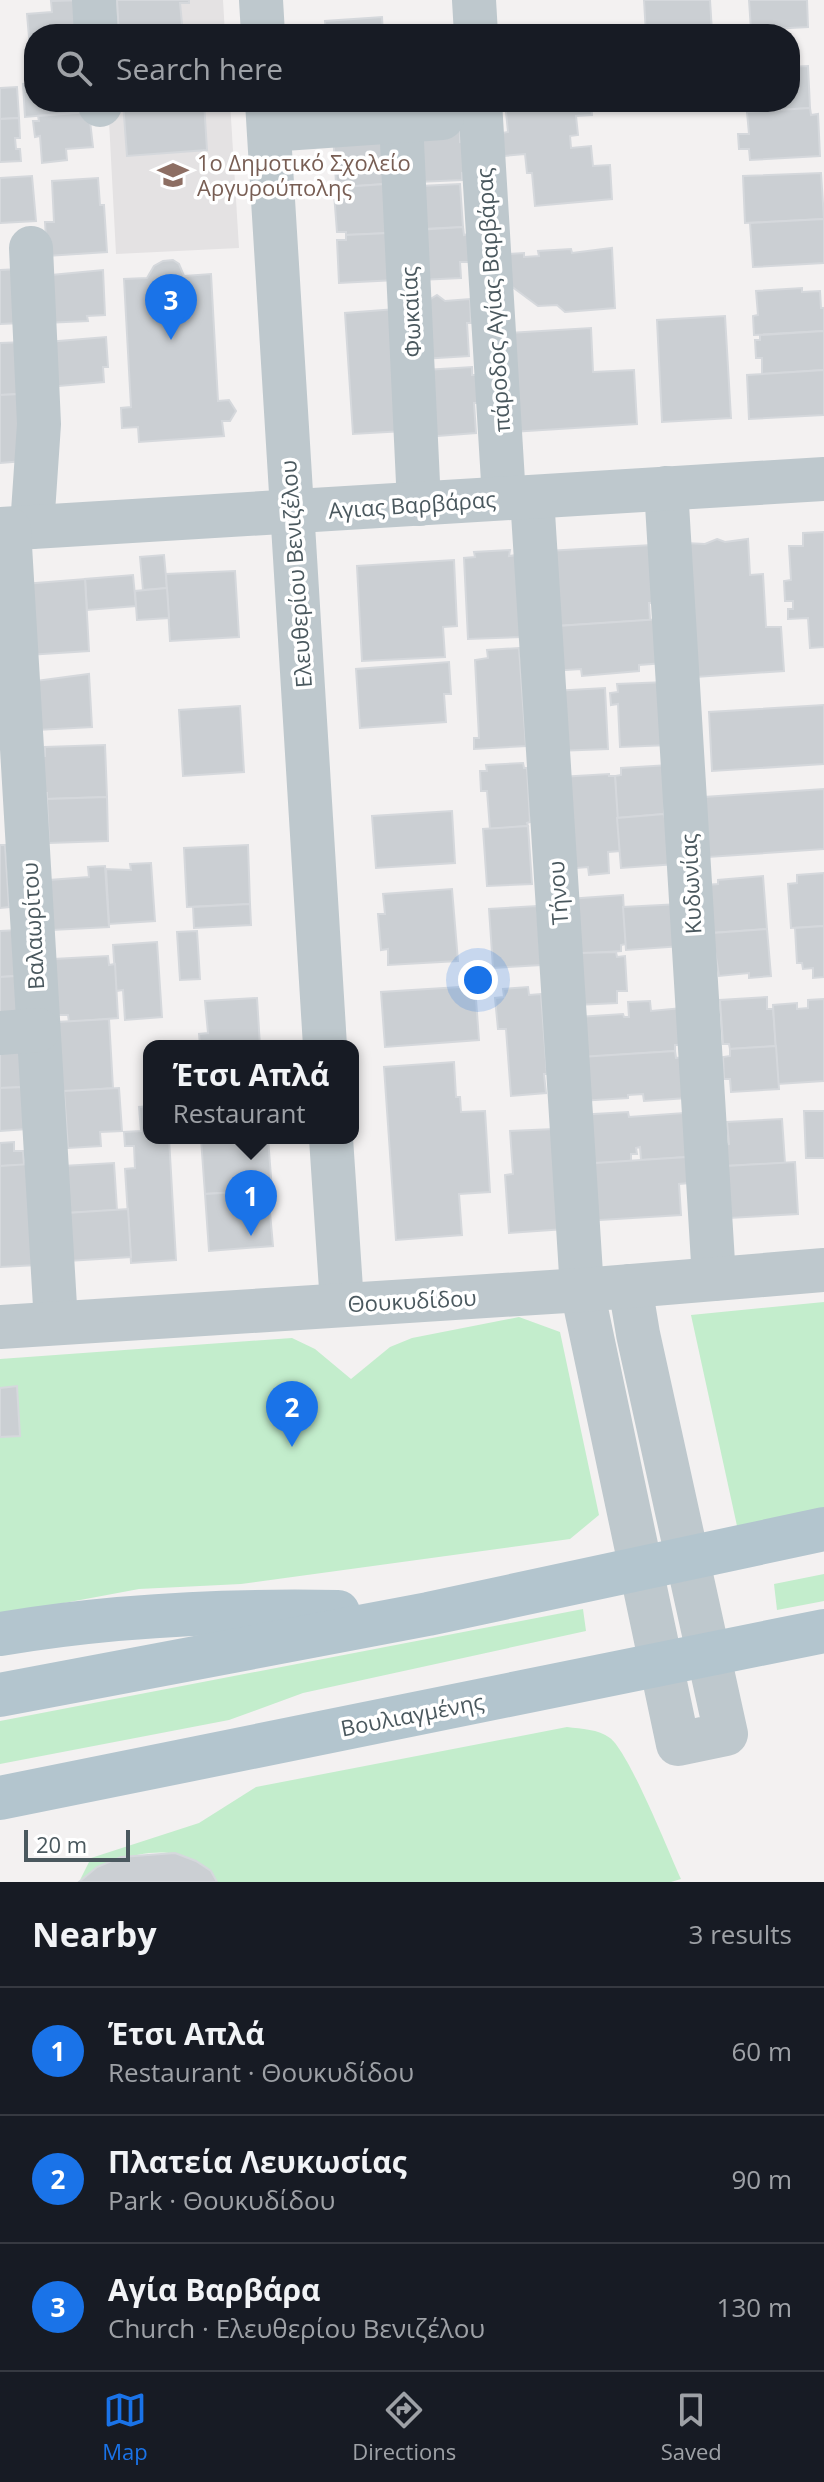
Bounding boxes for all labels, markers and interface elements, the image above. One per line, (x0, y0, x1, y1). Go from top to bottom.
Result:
search box (24, 24, 800, 112)
icon: search (52, 46, 96, 90)
text: Search here (116, 48, 283, 89)
place label: 1ο Δημοτικό Σχολείο Αργυρούπολης (197, 147, 411, 202)
school or university icon: 1ο Δημοτικό Σχολείο Αργυρούπολης (156, 158, 190, 192)
street label: πάροδος Αγίας Βαρβάρας (468, 167, 516, 433)
street label: Φωκαίας (393, 265, 427, 358)
pin: 3 (145, 274, 197, 340)
street label: Ελευθερίου Βενιζέλου (272, 459, 318, 689)
street label: Αγιας Βαρβάρας (327, 483, 497, 525)
street label: Κυδωνίας (672, 833, 708, 935)
street label: Τήνου (540, 860, 574, 926)
street label: Βαλαωρίτου (14, 861, 50, 991)
your location (458, 960, 498, 1000)
popup (143, 1040, 359, 1144)
text: Έτσι Απλά (173, 1054, 329, 1095)
text: Restaurant (173, 1095, 306, 1131)
pin: 1 (225, 1170, 277, 1236)
street label: Θουκυδίδου (347, 1282, 477, 1318)
pin: 2 (266, 1381, 318, 1447)
street label: Βουλιαγμένης (338, 1685, 486, 1743)
scale bar (24, 1826, 130, 1862)
text: 20 m (36, 1829, 87, 1859)
text: Nearby (32, 1911, 157, 1957)
text: 3 results (689, 1916, 792, 1952)
text: Έτσι Απλά (108, 2013, 265, 2054)
text: 1 (51, 2033, 65, 2069)
text: 60 m (731, 2033, 792, 2069)
text: Restaurant · Θουκυδίδου (108, 2054, 414, 2090)
text: Πλατεία Λευκωσίας (108, 2141, 407, 2182)
text: 2 (51, 2161, 65, 2197)
text: 90 m (731, 2161, 792, 2197)
text: Park · Θουκυδίδου (108, 2182, 335, 2218)
text: Αγία Βαρβάρα (108, 2269, 320, 2310)
text: 3 (51, 2289, 65, 2325)
text: 130 m (717, 2289, 792, 2325)
text: Church · Ελευθερίου Βενιζέλου (108, 2310, 485, 2346)
tab: Map (102, 2388, 148, 2466)
tab: Directions (352, 2388, 456, 2466)
tab: Saved (661, 2388, 722, 2466)

